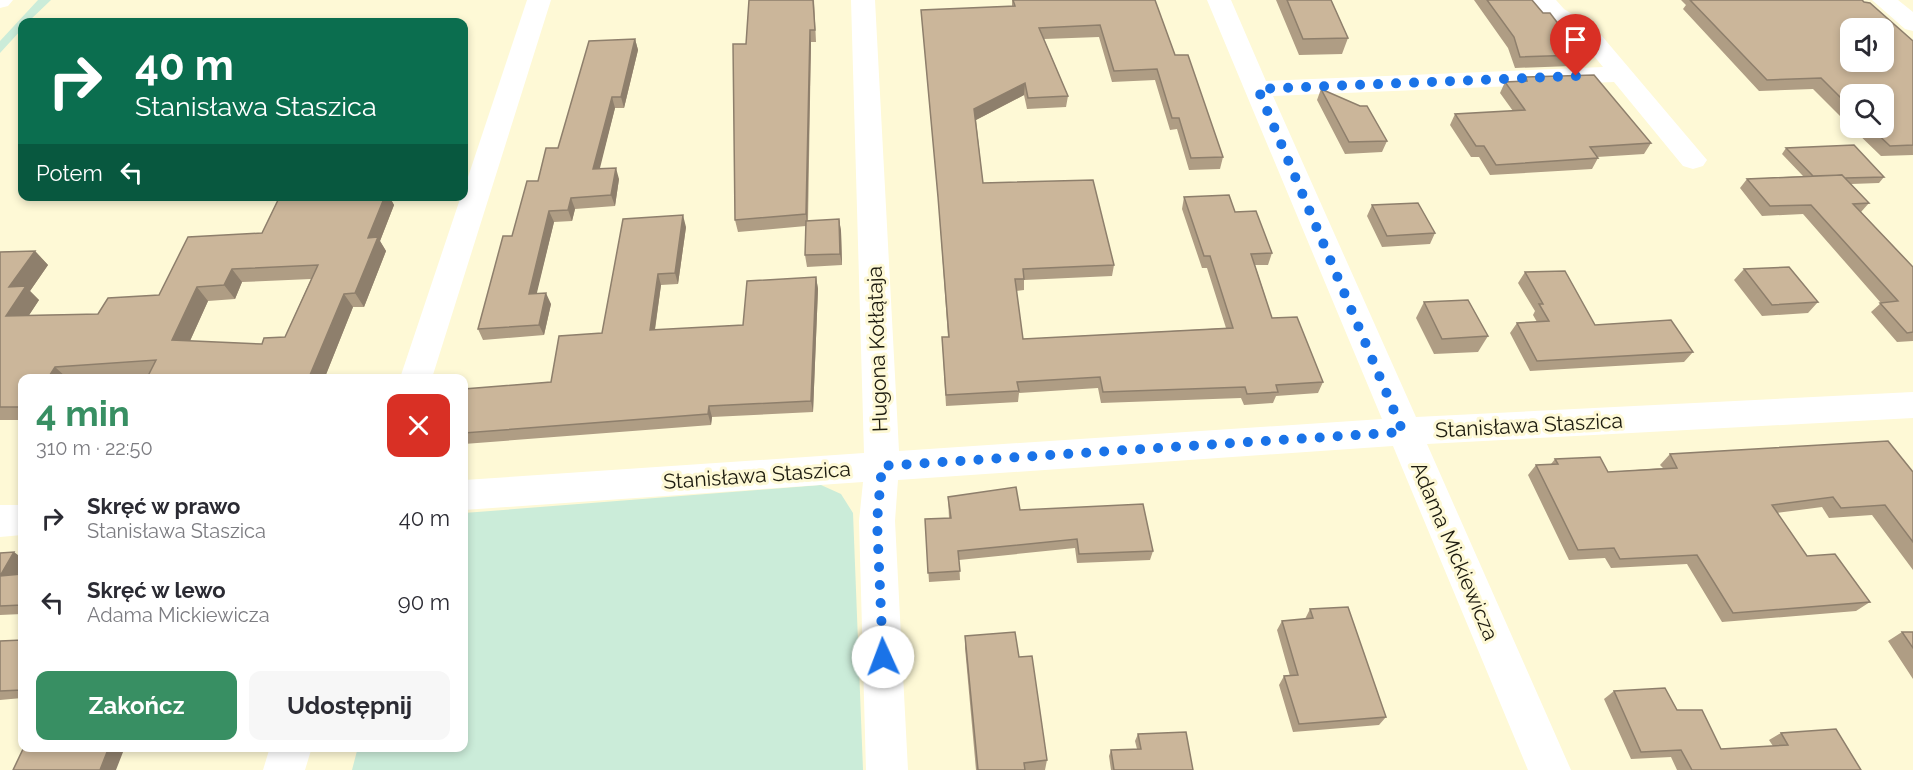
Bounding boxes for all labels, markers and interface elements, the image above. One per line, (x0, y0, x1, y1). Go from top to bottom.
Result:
pin (1550, 14, 1601, 76)
map controls (1840, 18, 1894, 138)
button: sound (1840, 18, 1894, 72)
icon: arrive (1559, 23, 1592, 56)
text: 40 m (135, 41, 234, 90)
icon: right (36, 42, 114, 120)
button: search (1840, 84, 1894, 138)
text: Stanisława Staszica (135, 91, 377, 122)
icon: left (115, 156, 148, 189)
text: Potem (36, 160, 103, 186)
street label: Hugona Kołłątaja (862, 266, 892, 432)
text: 4 min (36, 392, 130, 434)
button: close (387, 394, 450, 457)
street label: Stanisława Staszica (1435, 408, 1623, 442)
text: 310 m · 22:50 (36, 436, 153, 460)
street label: Stanisława Staszica (662, 456, 852, 494)
street label: Adama Mickiewicza (1406, 458, 1504, 644)
text: Skręć w prawo (87, 493, 240, 519)
icon: right (36, 502, 69, 535)
text: 40 m (399, 505, 450, 531)
text: Stanisława Staszica (87, 519, 266, 543)
text: Skręć w lewo (87, 577, 226, 603)
icon: left (36, 586, 69, 619)
text: 90 m (398, 589, 450, 615)
text: Adama Mickiewicza (87, 603, 270, 627)
position arrow (851, 625, 915, 689)
button: Zakończ (36, 671, 237, 740)
button: Udostępnij (249, 671, 450, 740)

